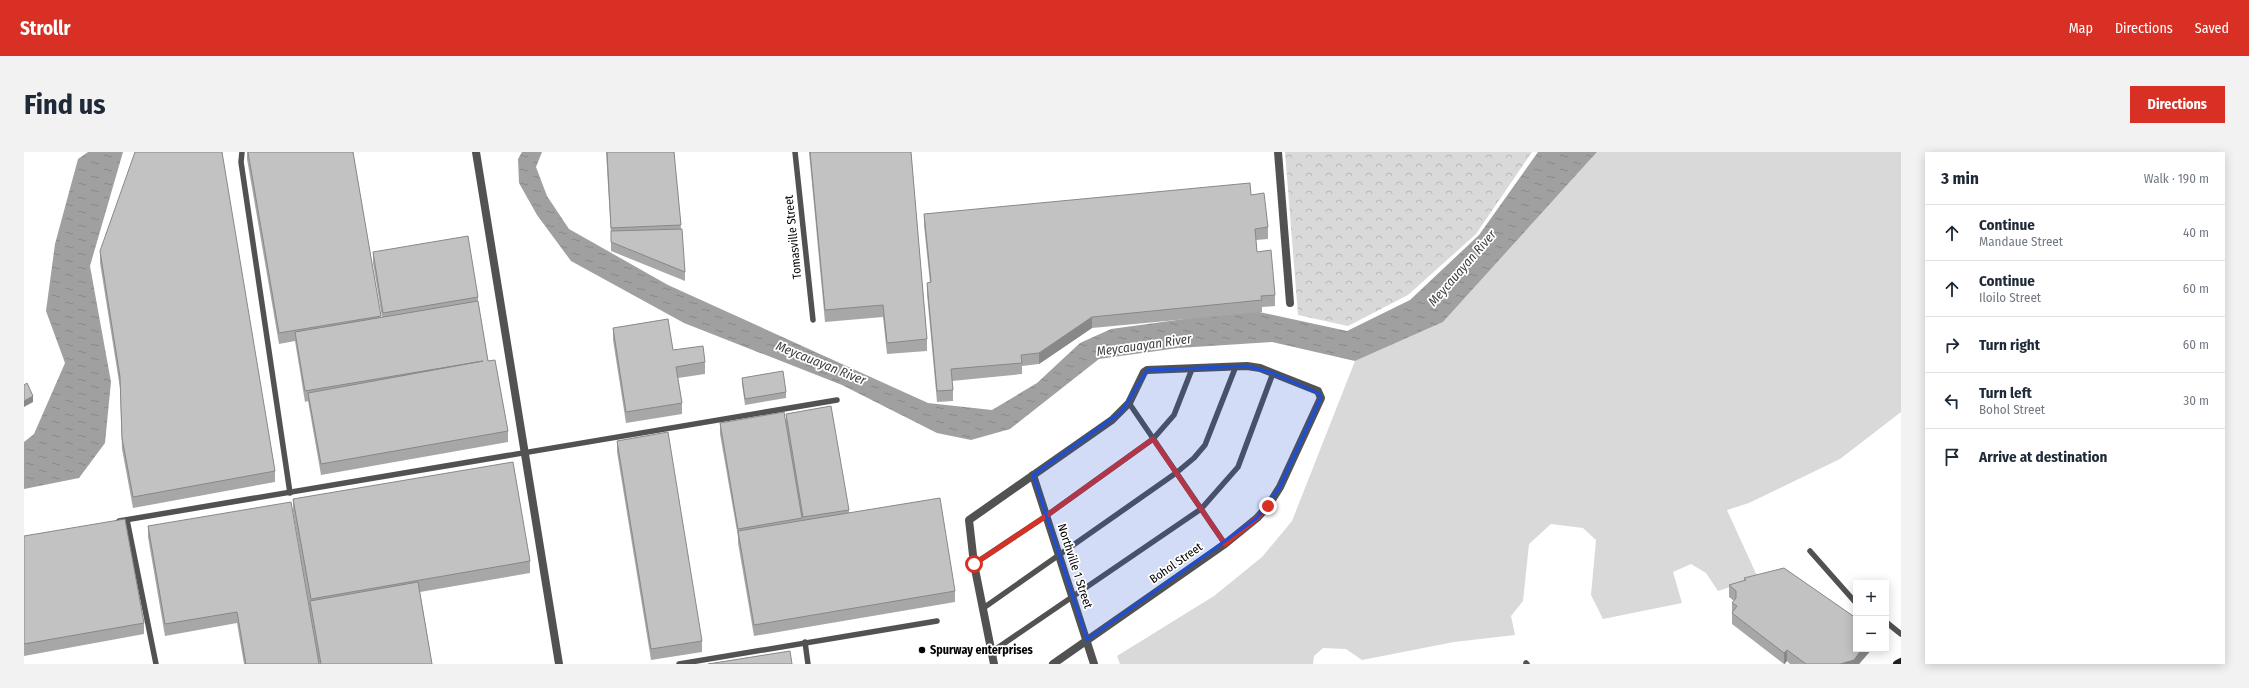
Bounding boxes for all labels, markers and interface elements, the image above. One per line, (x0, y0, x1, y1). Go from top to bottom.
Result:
text: Strollr (20, 17, 70, 40)
text: Map (2069, 20, 2093, 37)
text: Directions (2115, 20, 2173, 37)
text: Saved (2195, 20, 2229, 37)
button: Directions (2130, 86, 2225, 123)
text: Find us (24, 88, 106, 121)
text: 3 min (1941, 168, 1979, 189)
text: Walk · 190 m (2144, 171, 2209, 186)
street label: Tomasville Street (782, 194, 804, 280)
text: Continue (1979, 216, 2035, 234)
icon: ahead (1941, 222, 1963, 244)
text: 40 m (2183, 225, 2209, 240)
water label: Meycauayan River (1425, 227, 1499, 309)
text: Mandaue Street (1979, 234, 2063, 249)
text: Continue (1979, 272, 2035, 290)
icon: ahead (1941, 278, 1963, 300)
text: 60 m (2183, 281, 2209, 296)
text: Iloilo Street (1979, 290, 2041, 305)
water label: Meycauayan River (1096, 331, 1193, 359)
icon: right (1941, 334, 1963, 356)
text: Turn right (1979, 336, 2040, 354)
text: 60 m (2183, 337, 2209, 352)
water label: Meycauayan River (774, 338, 869, 388)
text: Turn left (1979, 384, 2032, 402)
icon: left (1941, 390, 1963, 412)
text: 30 m (2183, 393, 2209, 408)
text: Bohol Street (1979, 402, 2045, 417)
icon: arrive (1941, 446, 1963, 468)
text: Arrive at destination (1979, 448, 2107, 466)
route end (1259, 497, 1277, 515)
street label: Northville 1 Street (1055, 522, 1095, 610)
street label: Bohol Street (1147, 540, 1205, 586)
route start (965, 555, 983, 573)
map controls (1853, 580, 1889, 652)
button: + (1853, 580, 1889, 616)
button: − (1853, 616, 1889, 652)
place label: Spurway enterprises (930, 643, 1034, 657)
marker: Spurway enterprises (917, 645, 927, 655)

